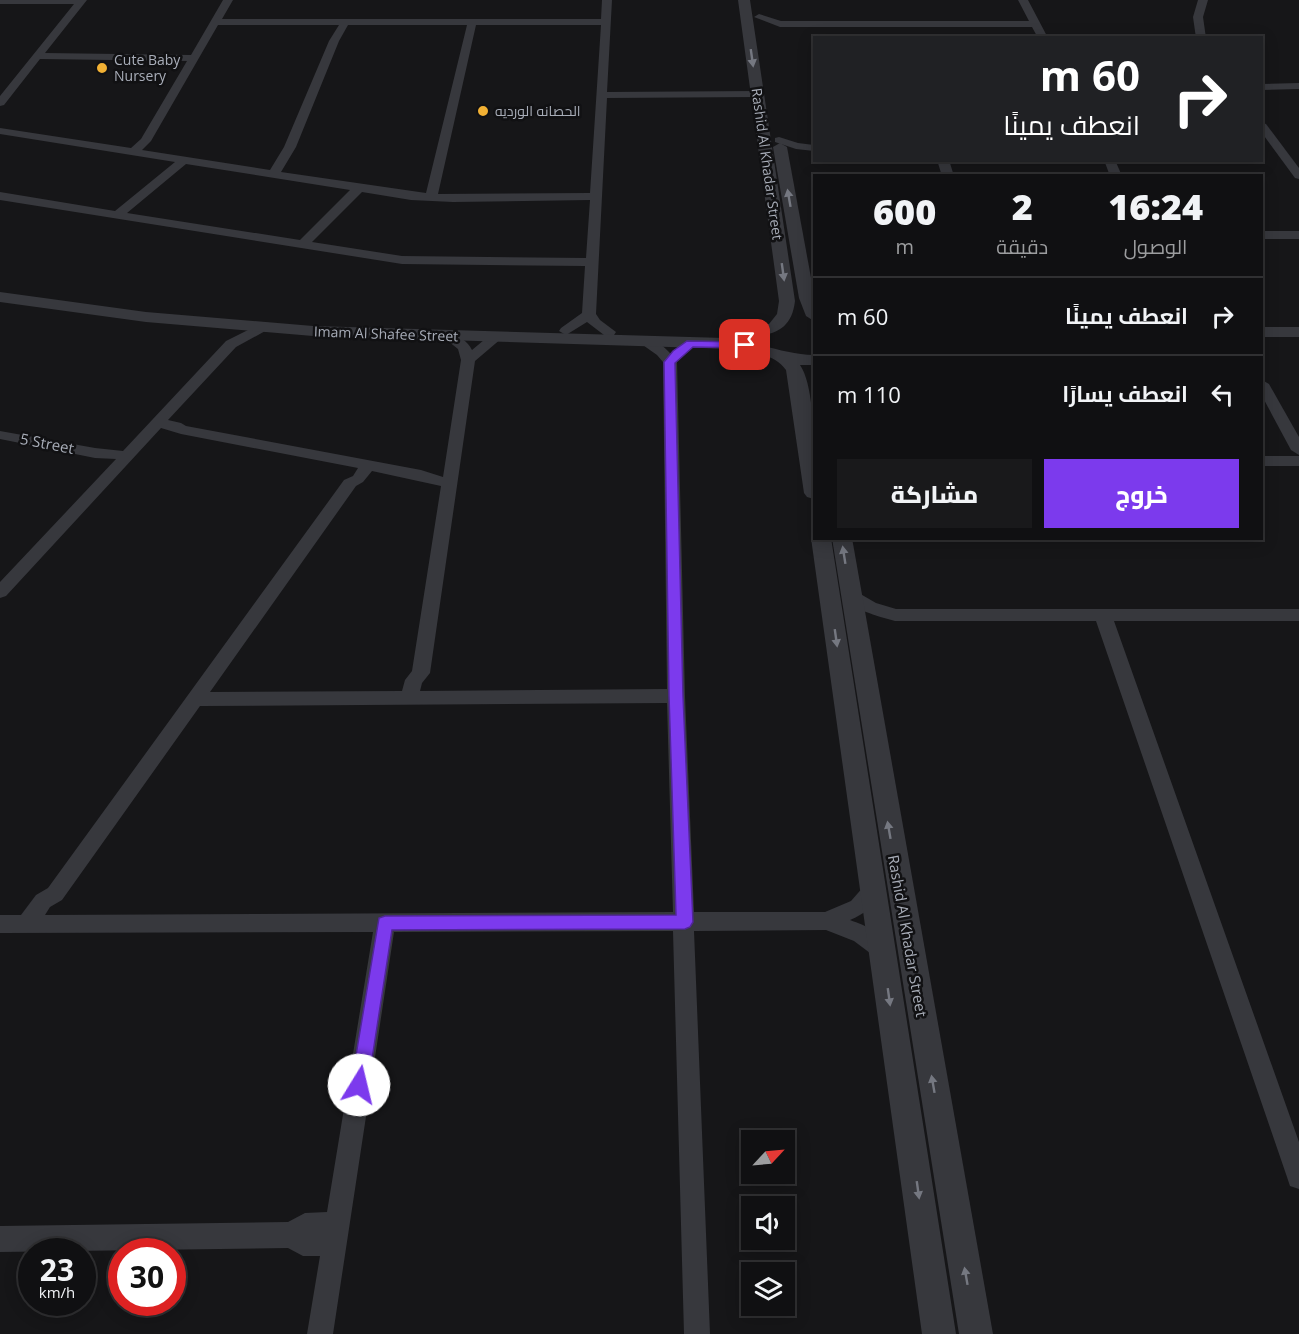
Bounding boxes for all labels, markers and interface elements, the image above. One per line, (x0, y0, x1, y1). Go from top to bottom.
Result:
text: 60 m (1040, 46, 1140, 103)
one-way arrow (748, 49, 757, 68)
place label: Cute Baby Nursery (114, 50, 181, 85)
icon: right (1161, 60, 1239, 138)
marker: Cute Baby Nursery (95, 61, 109, 75)
street label: Rashid Al Khadar Street (747, 87, 788, 241)
place label: الحصانه الورديه (495, 101, 581, 120)
marker: الحصانه الورديه (476, 104, 490, 118)
text: انعطف يمينًا (1003, 106, 1140, 143)
text: 2 (1012, 182, 1033, 231)
text: 16:24 (1108, 182, 1203, 231)
text: 600 (873, 187, 936, 236)
one-way arrow (784, 188, 793, 207)
text: m (895, 233, 914, 260)
text: دقيقة (996, 233, 1048, 260)
text: الوصول (1124, 233, 1188, 260)
one-way arrow (778, 262, 787, 281)
text: انعطف يمينًا (1065, 300, 1188, 330)
icon: right (1206, 300, 1239, 333)
text: 60 m (837, 301, 888, 331)
pin (719, 319, 770, 370)
street label: Imam Al Shafee Street (313, 321, 459, 346)
icon: arrive (728, 328, 761, 361)
text: انعطف يسارًا (1062, 378, 1188, 408)
icon: left (1206, 378, 1239, 411)
text: 110 m (837, 379, 901, 409)
street label: 5 Street (19, 428, 76, 458)
button: مشاركة (837, 459, 1032, 528)
button: خروج (1044, 459, 1239, 528)
one-way arrow (839, 545, 848, 564)
one-way arrow (831, 629, 840, 648)
one-way arrow (885, 820, 894, 839)
street label: Rashid Al Khadar Street (884, 853, 932, 1018)
one-way arrow (885, 988, 894, 1007)
position arrow (327, 1053, 391, 1117)
one-way arrow (928, 1075, 937, 1094)
north arrow (741, 1130, 795, 1184)
map controls (741, 1130, 795, 1316)
one-way arrow (913, 1180, 922, 1199)
button: sound (741, 1196, 795, 1250)
speed limit sign: 30 (108, 1238, 186, 1316)
text: 23 (40, 1249, 74, 1290)
button: layers (741, 1262, 795, 1316)
one-way arrow (961, 1267, 970, 1286)
text: km/h (39, 1282, 75, 1302)

